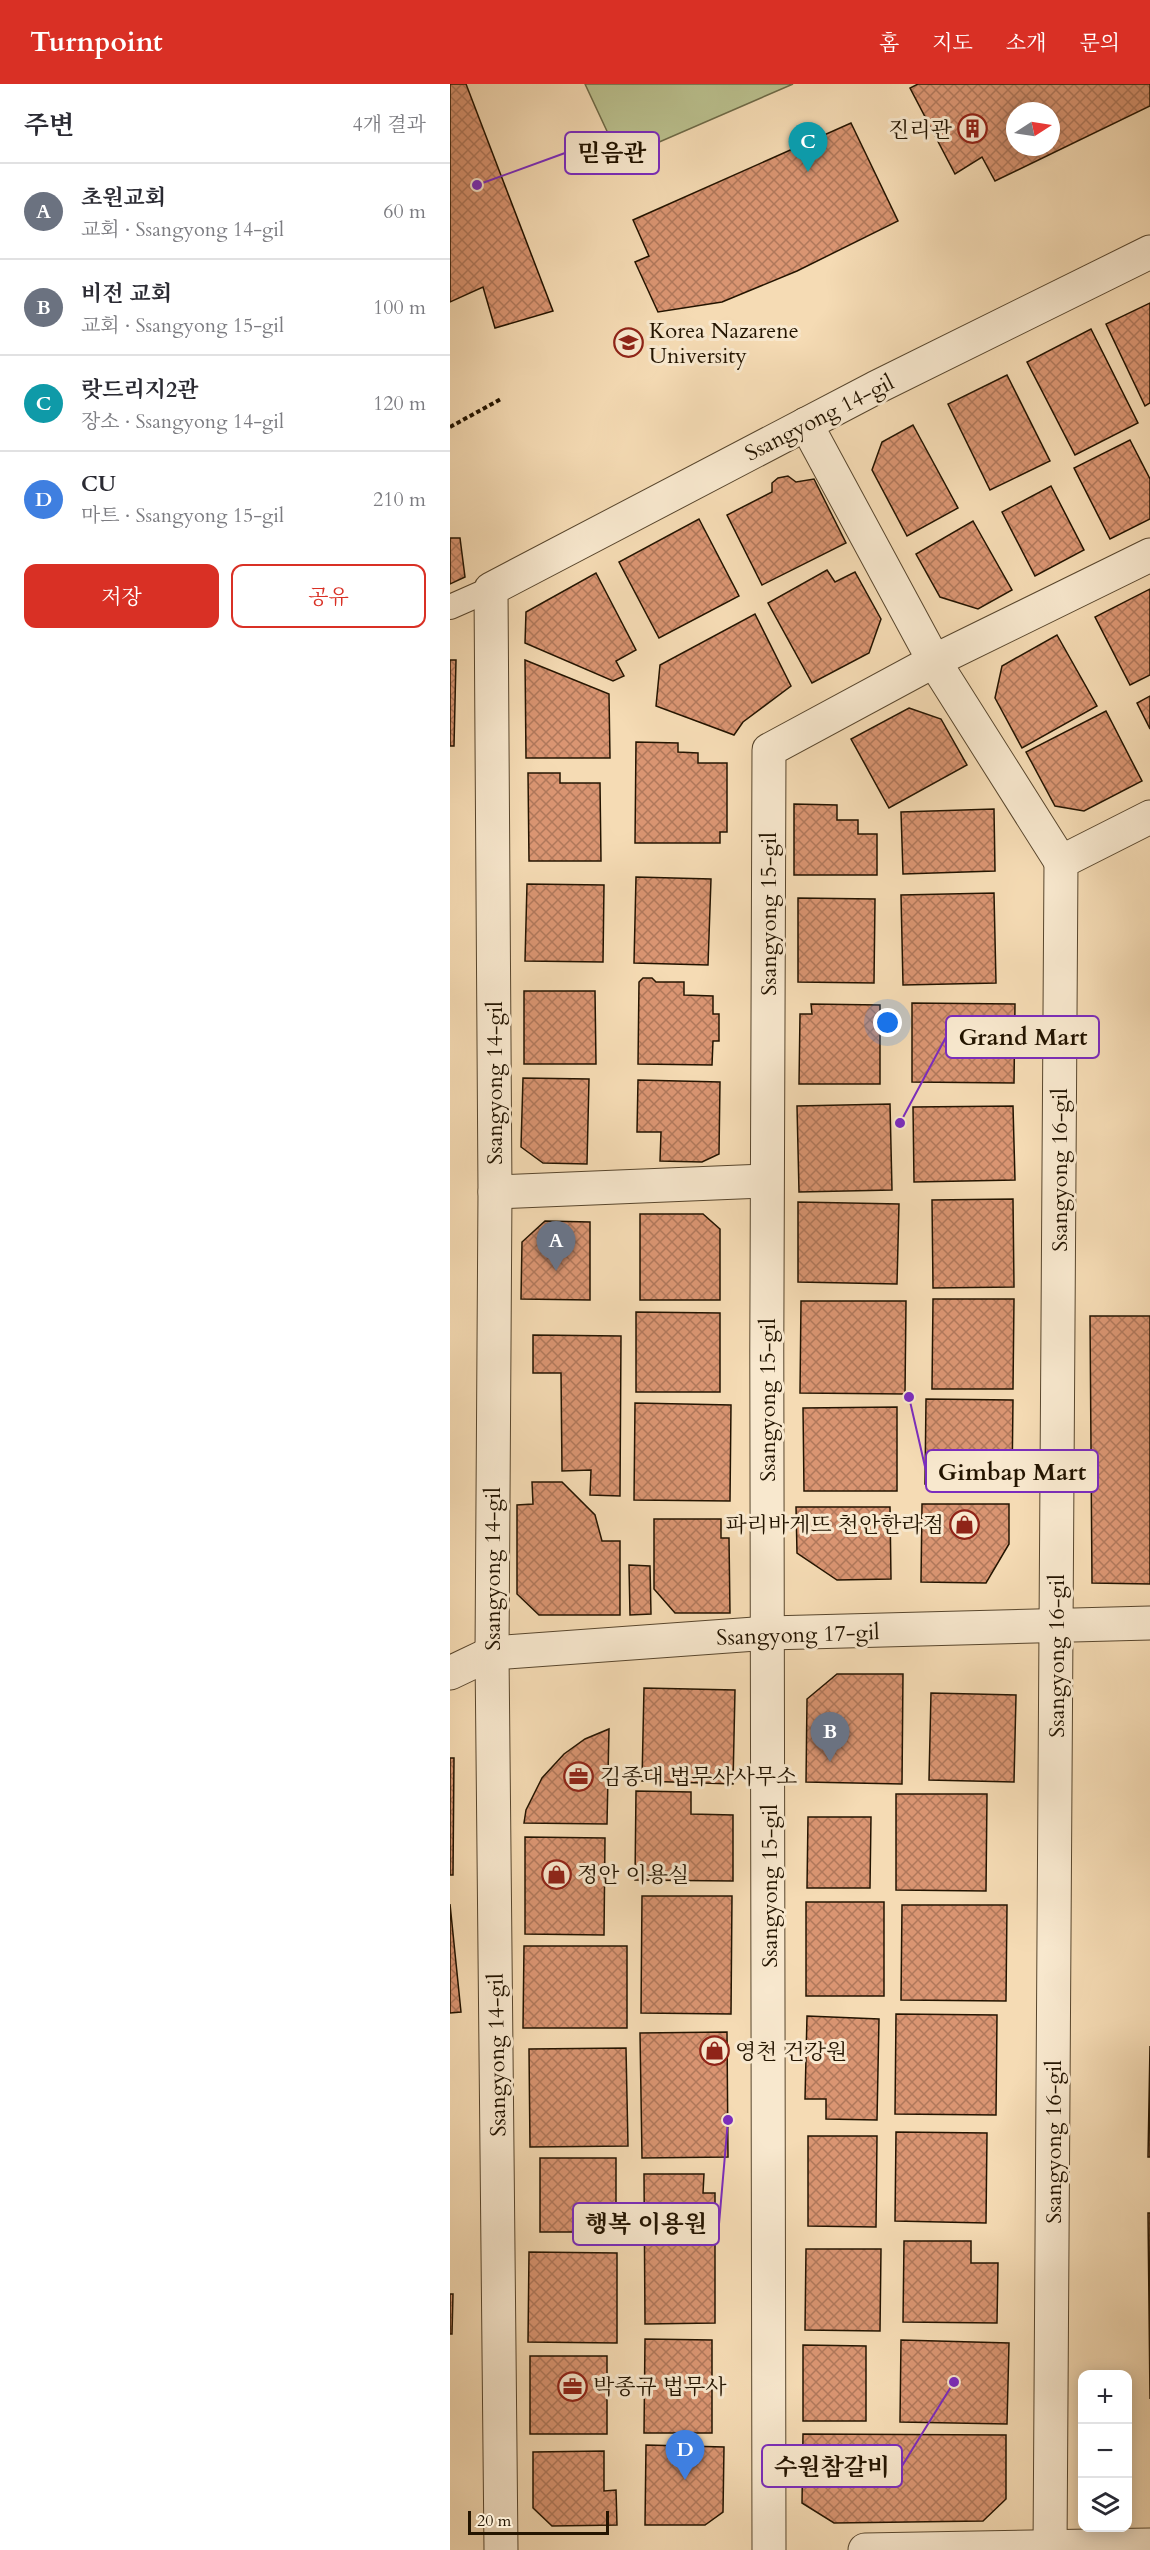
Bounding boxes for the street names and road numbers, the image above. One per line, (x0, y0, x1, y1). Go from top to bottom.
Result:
street label: Ssangyong 14-gil (740, 367, 899, 468)
street label: Ssangyong 15-gil (754, 832, 784, 996)
street label: Ssangyong 14-gil (480, 1001, 510, 1165)
street label: Ssangyong 16-gil (1045, 1088, 1075, 1252)
street label: Ssangyong 15-gil (753, 1318, 783, 1482)
street label: Ssangyong 14-gil (478, 1487, 508, 1651)
street label: Ssangyong 16-gil (1042, 1574, 1072, 1738)
street label: Ssangyong 17-gil (716, 1617, 881, 1653)
street label: Ssangyong 15-gil (755, 1804, 785, 1968)
street label: Ssangyong 14-gil (481, 1973, 513, 2137)
street label: Ssangyong 16-gil (1039, 2060, 1069, 2224)

